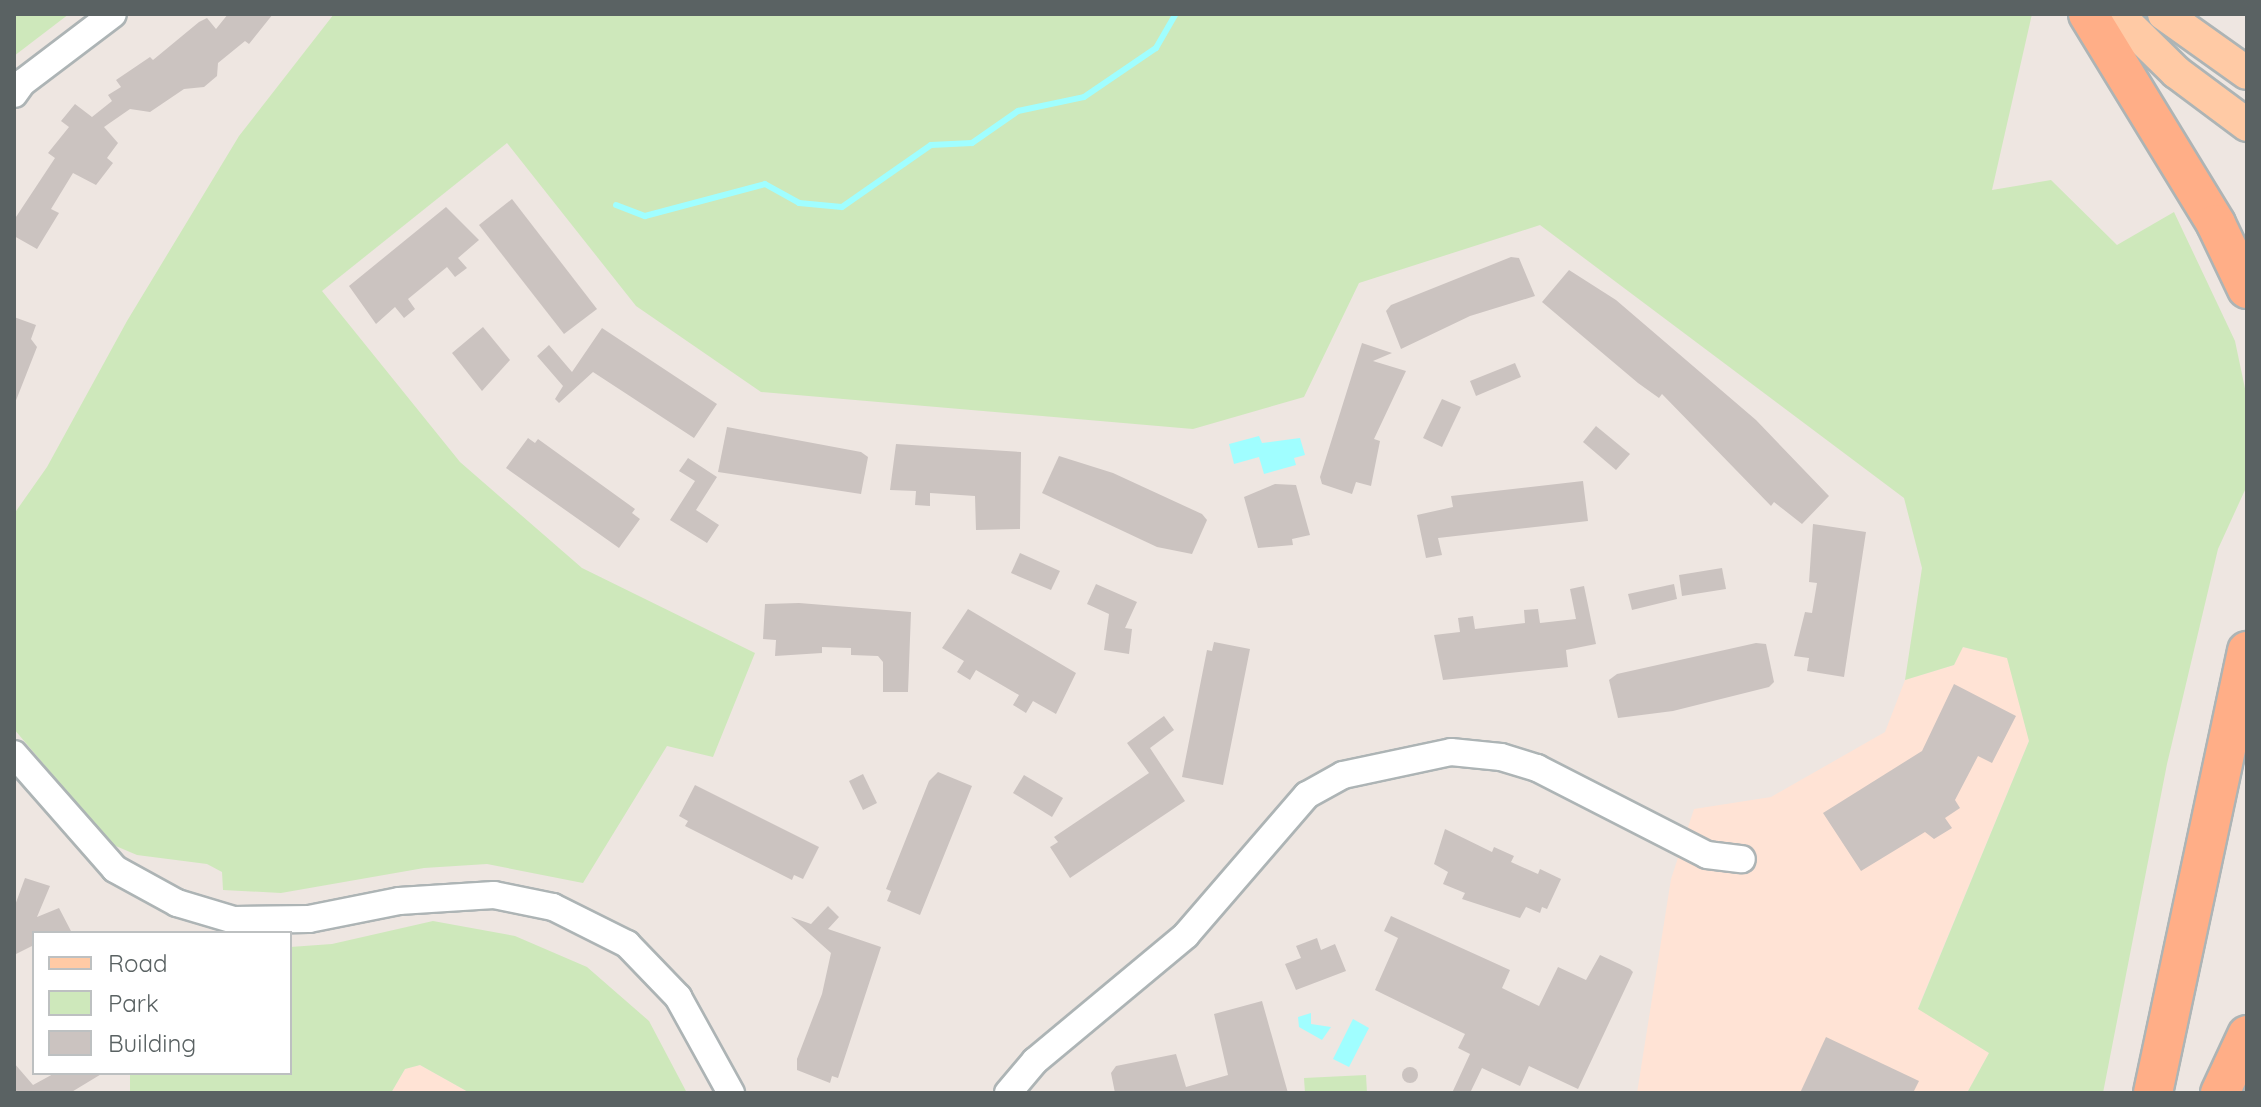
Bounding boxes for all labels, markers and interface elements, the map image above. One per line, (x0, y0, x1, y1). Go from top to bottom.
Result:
legend (32, 931, 292, 1075)
text: Road (108, 948, 168, 978)
text: Park (108, 988, 159, 1018)
text: Building (108, 1028, 196, 1058)

